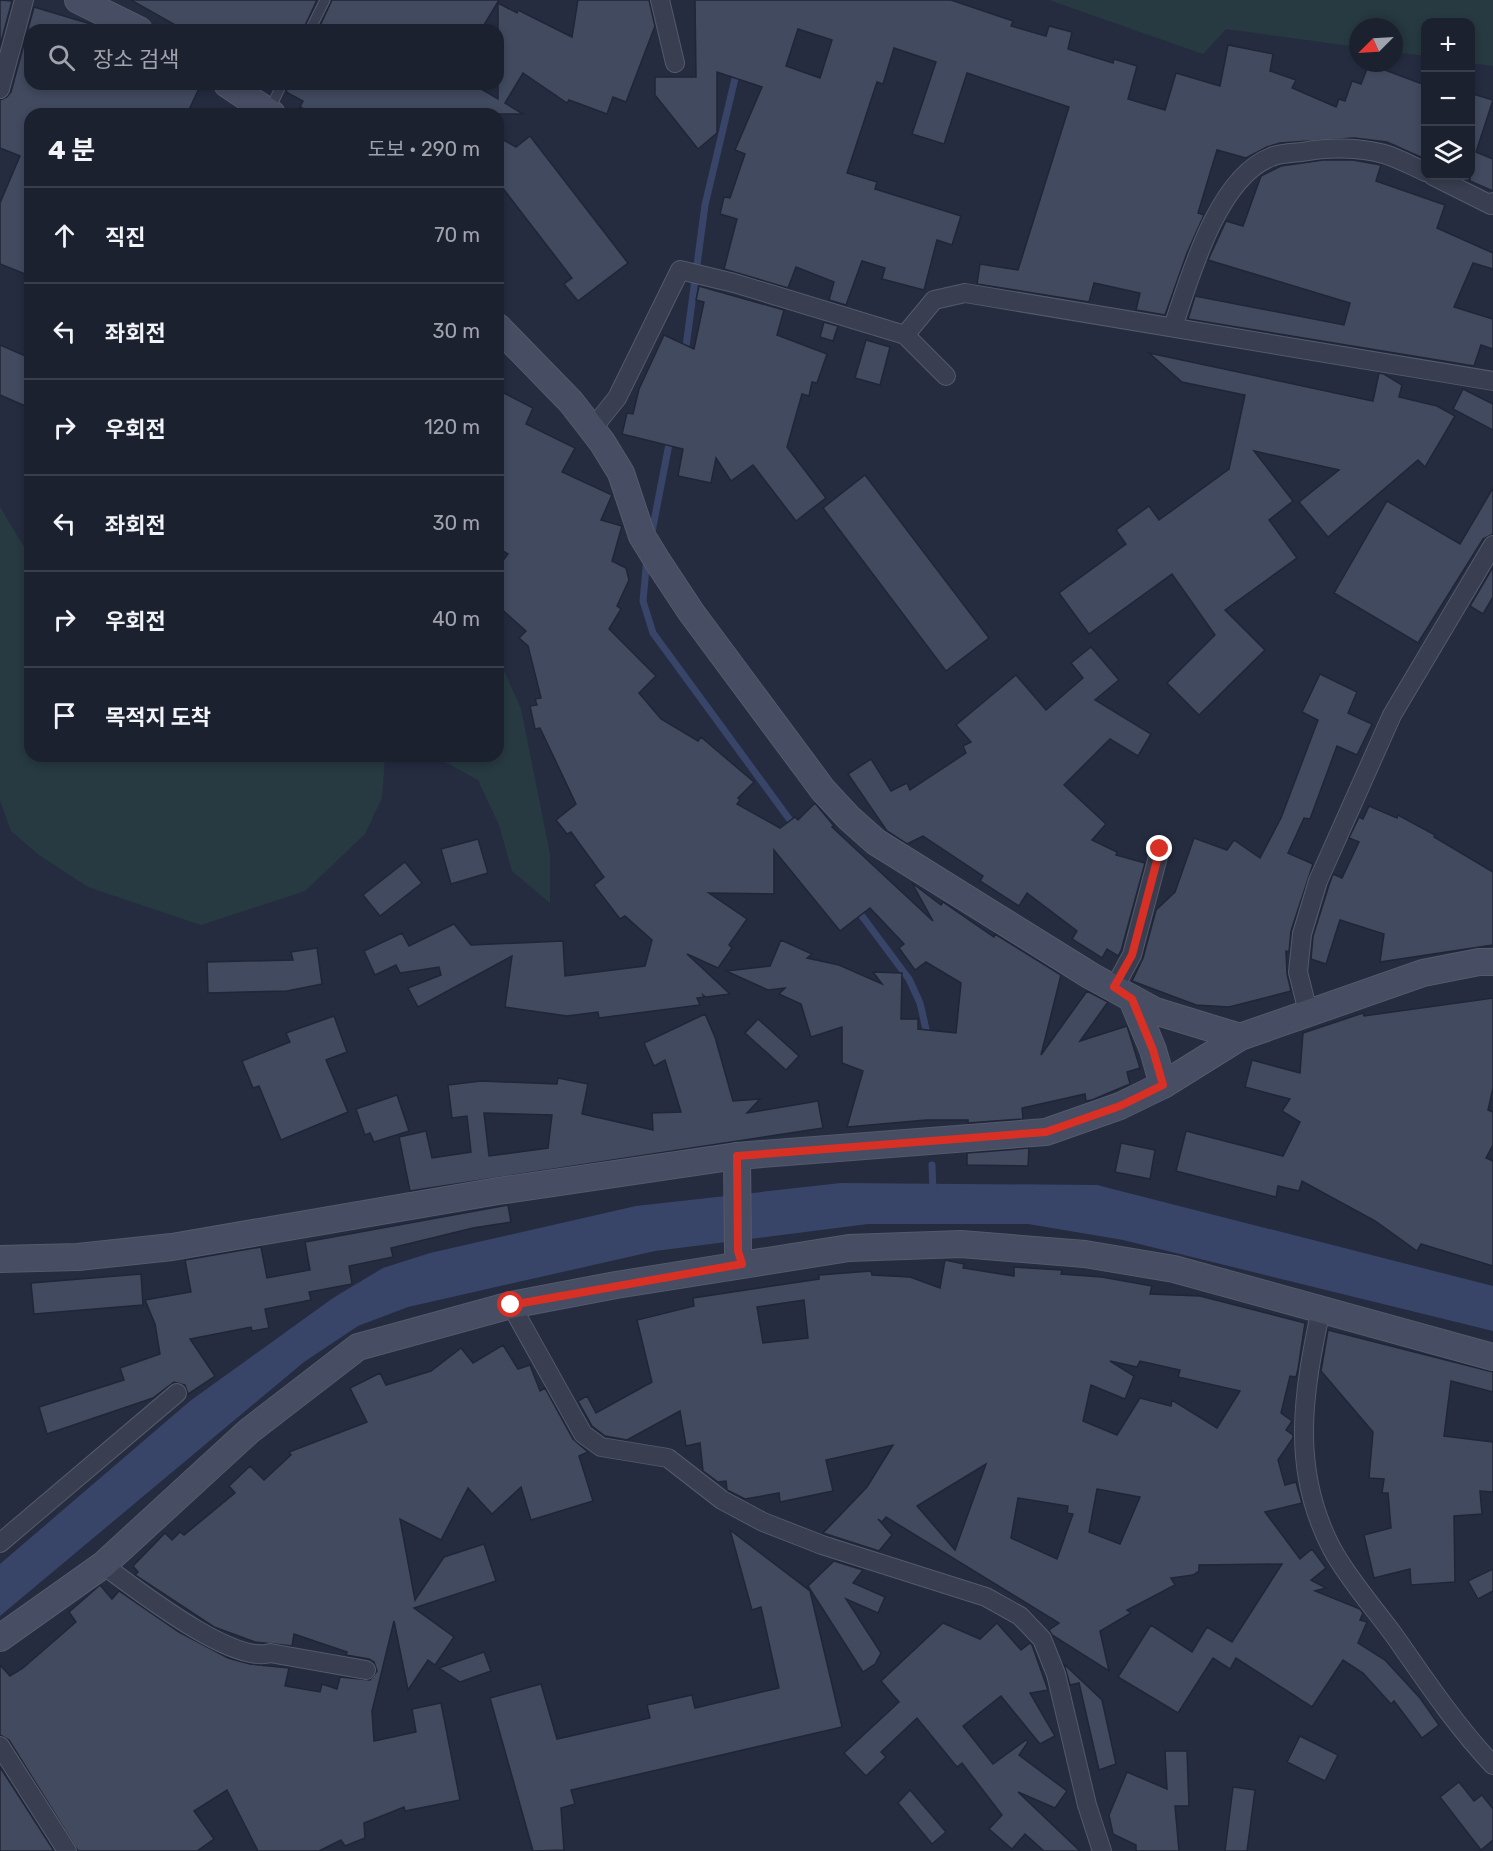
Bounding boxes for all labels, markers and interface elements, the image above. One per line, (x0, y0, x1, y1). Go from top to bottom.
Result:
north arrow (1349, 18, 1403, 72)
map controls (1421, 18, 1475, 180)
button: + (1421, 18, 1475, 72)
search box (24, 24, 504, 90)
icon: search (45, 41, 78, 74)
text: 장소 검색 (93, 46, 179, 73)
button: − (1421, 72, 1475, 126)
button: layers (1421, 126, 1475, 180)
text: 4 분 (48, 135, 95, 166)
text: 도보 · 290 m (368, 137, 480, 161)
icon: ahead (48, 219, 81, 252)
text: 70 m (434, 223, 480, 247)
text: 직진 (105, 224, 145, 251)
icon: left (48, 315, 81, 348)
text: 30 m (433, 319, 480, 343)
text: 좌회전 (105, 320, 166, 347)
icon: right (48, 411, 81, 444)
text: 120 m (424, 415, 480, 439)
text: 우회전 (105, 416, 166, 443)
icon: left (48, 507, 81, 540)
text: 30 m (433, 511, 480, 535)
text: 좌회전 (105, 512, 166, 539)
icon: right (48, 603, 81, 636)
text: 40 m (432, 607, 480, 631)
text: 우회전 (105, 608, 166, 635)
icon: arrive (48, 699, 81, 732)
text: 목적지 도착 (105, 704, 211, 731)
route end (1146, 835, 1172, 861)
route start (497, 1291, 523, 1317)

